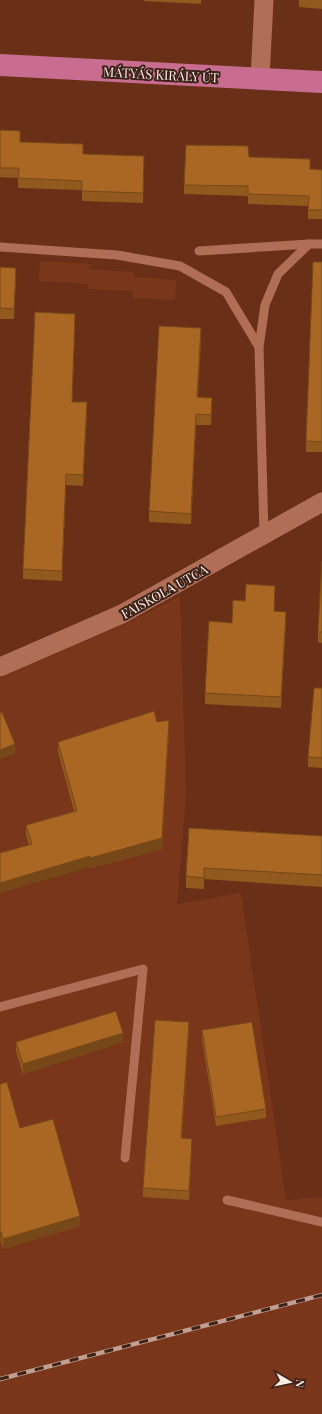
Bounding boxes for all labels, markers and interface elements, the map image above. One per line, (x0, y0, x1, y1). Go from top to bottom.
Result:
street label: MÁTYÁS KIRÁLY ÚT (103, 62, 219, 86)
street label: FAISKOLA UTCA (118, 560, 211, 622)
north arrow (270, 1362, 310, 1402)
text: N (292, 1379, 308, 1389)

